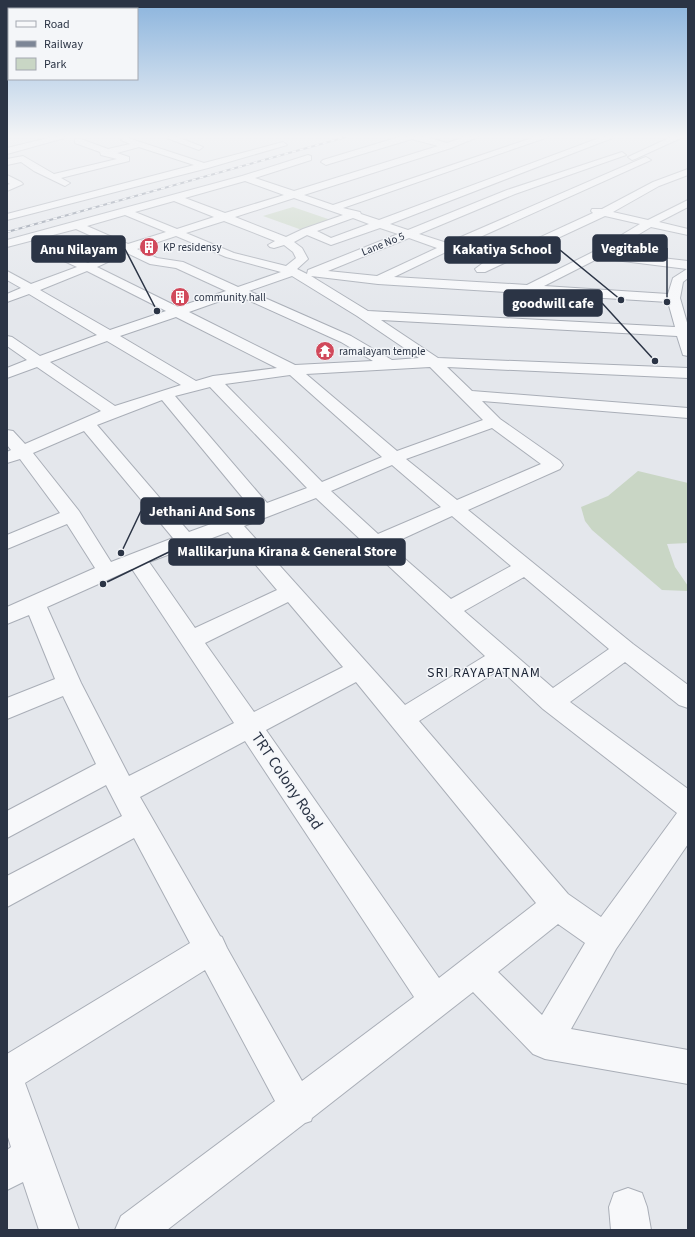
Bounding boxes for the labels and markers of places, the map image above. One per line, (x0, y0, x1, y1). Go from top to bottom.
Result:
callout: Vegitable (593, 235, 667, 261)
callout: Anu Nilayam (32, 236, 125, 262)
building icon: KP residensy (138, 236, 160, 258)
callout: Kakatiya School (445, 237, 560, 263)
place label: KP residensy (163, 240, 222, 255)
building icon: community hall (169, 286, 191, 308)
place label: community hall (194, 290, 266, 305)
callout: goodwill cafe (504, 290, 602, 316)
temple icon: ramalayam temple (314, 340, 336, 362)
place label: ramalayam temple (339, 344, 426, 359)
callout: Jethani And Sons (141, 498, 264, 524)
callout: Mallikarjuna Kirana & General Store (169, 539, 405, 565)

